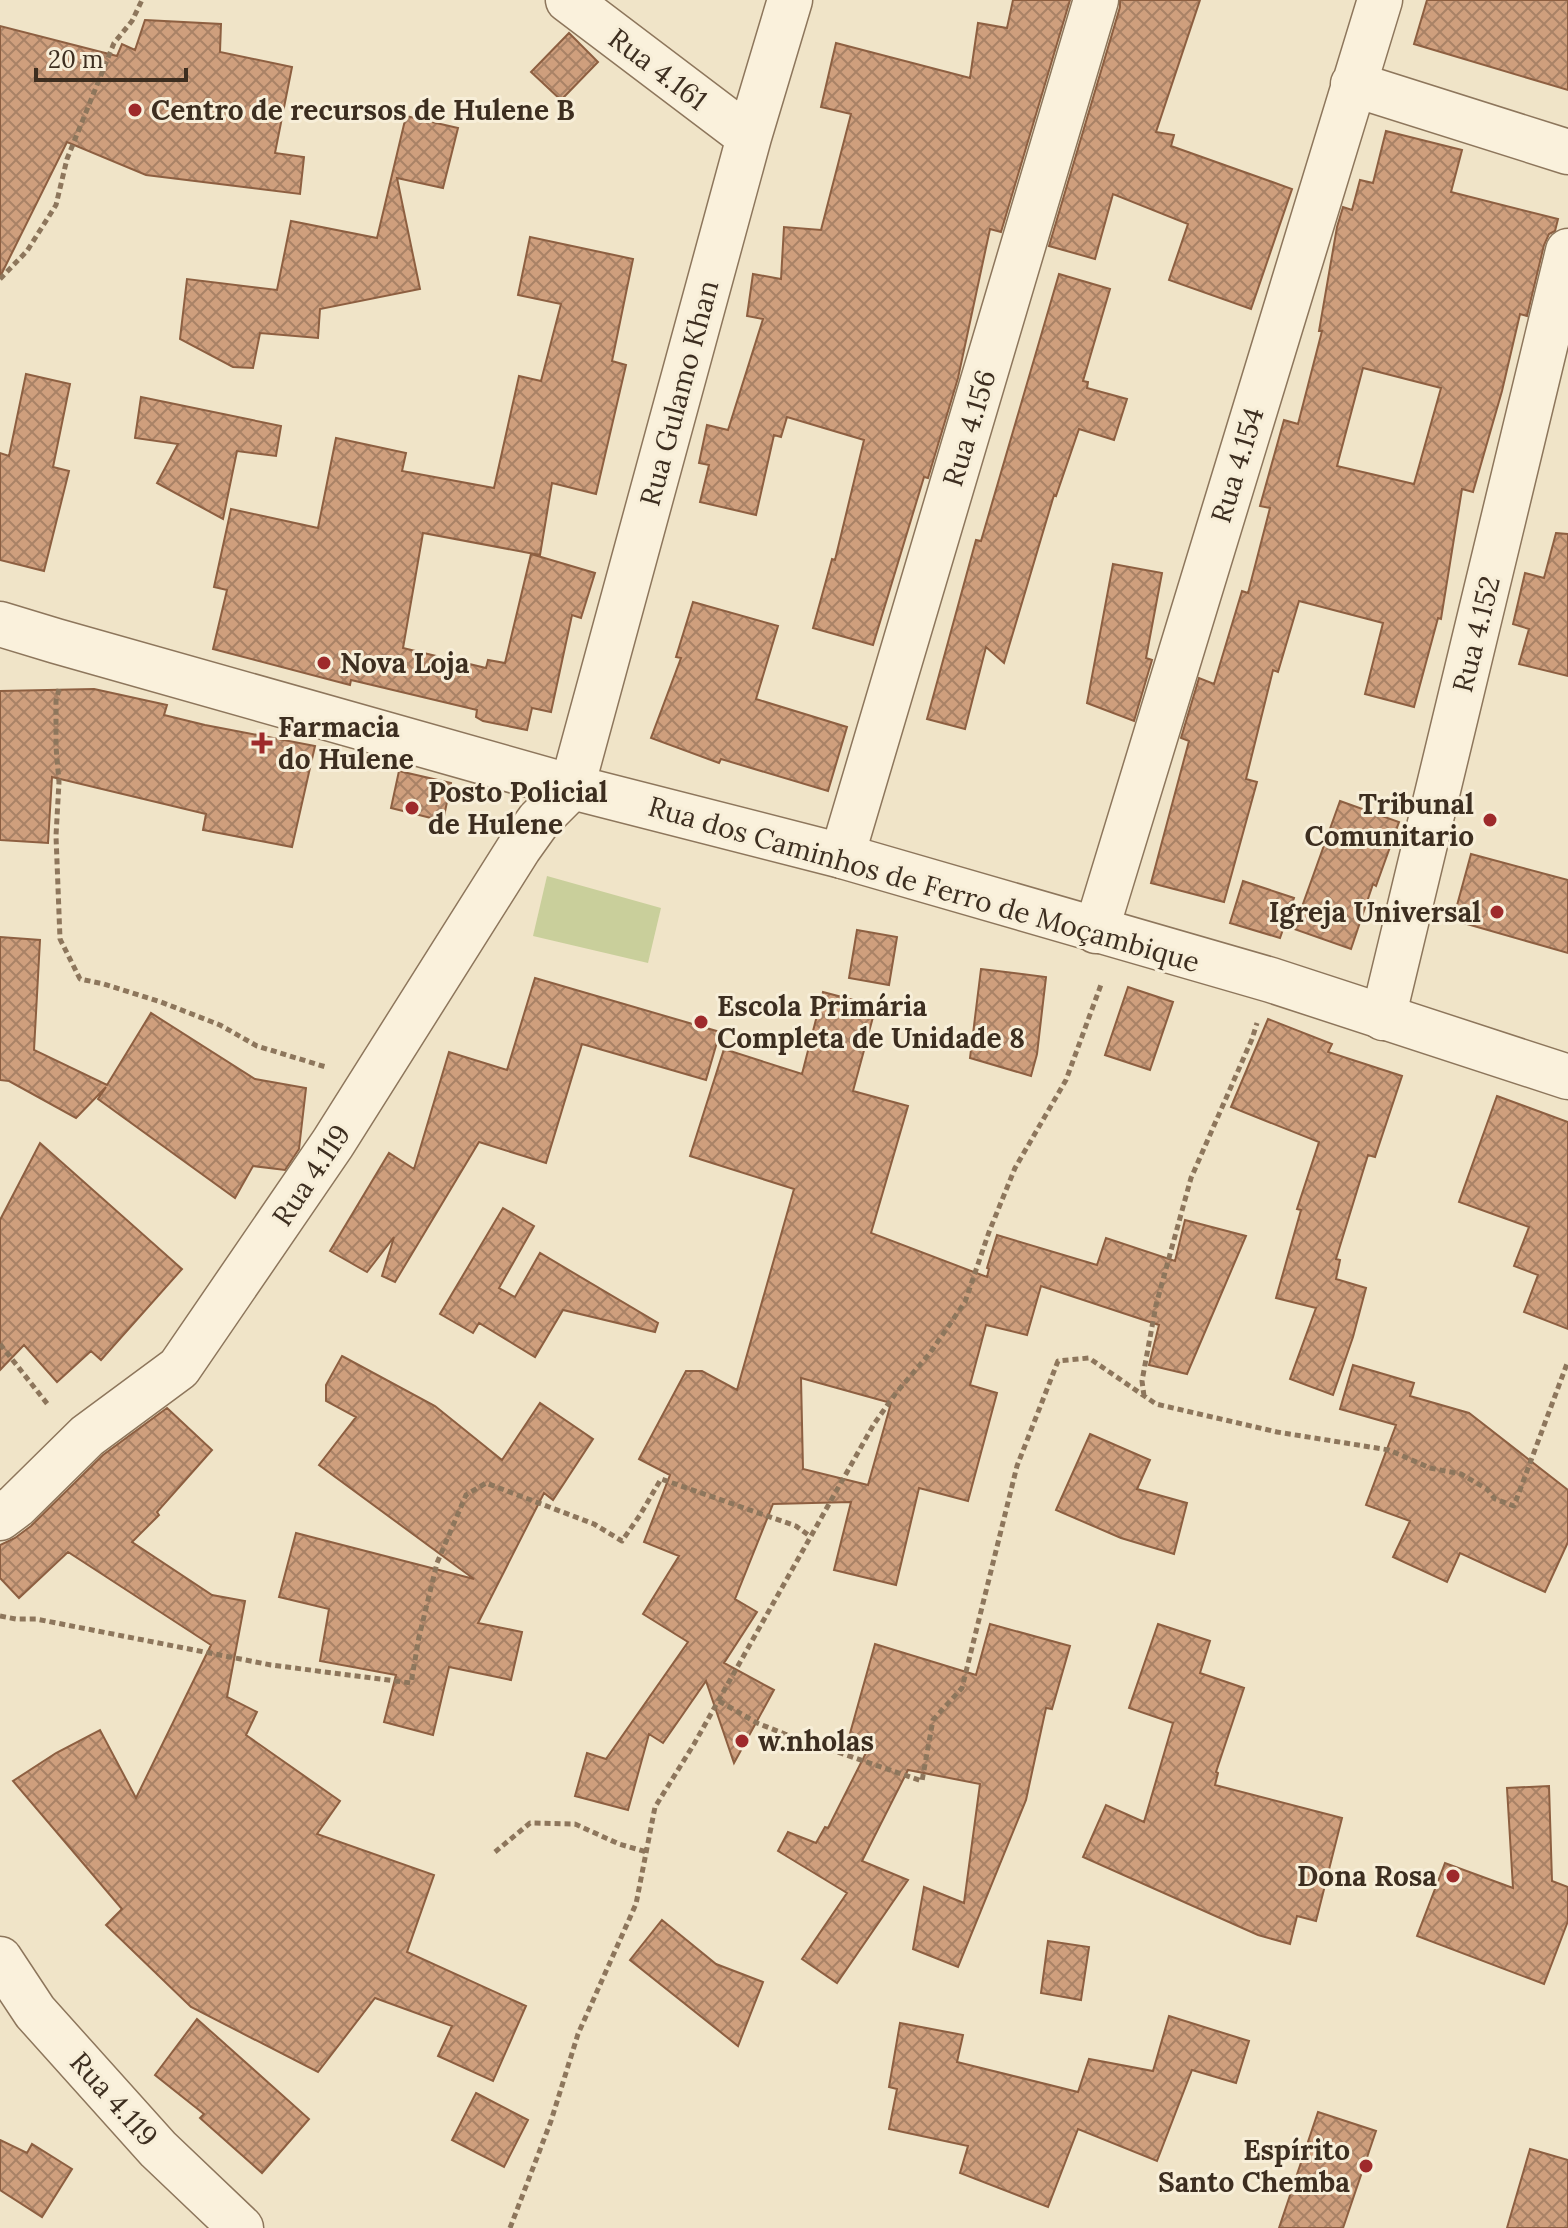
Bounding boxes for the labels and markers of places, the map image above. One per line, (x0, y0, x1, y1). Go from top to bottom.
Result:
place label: Centro de recursos de Hulene B (151, 92, 575, 128)
marker: Centro de recursos de Hulene B (126, 101, 144, 119)
place label: Nova Loja (340, 645, 470, 681)
marker: Nova Loja (315, 654, 333, 672)
place label: Farmacia do Hulene (278, 709, 414, 777)
marker: Farmacia do Hulene (253, 734, 271, 752)
place label: Posto Policial de Hulene (428, 774, 608, 842)
place label: Tribunal Comunitario (1304, 786, 1474, 854)
marker: Posto Policial de Hulene (403, 799, 421, 817)
marker: Tribunal Comunitario (1481, 811, 1499, 829)
place label: Igreja Universal (1269, 894, 1481, 930)
marker: Igreja Universal (1488, 903, 1506, 921)
place label: Escola Primária Completa de Unidade 8 (717, 988, 1025, 1056)
marker: Escola Primária Completa de Unidade 8 (692, 1013, 710, 1031)
place label: w.nholas (758, 1723, 874, 1759)
marker: w.nholas (733, 1732, 751, 1750)
place label: Dona Rosa (1297, 1858, 1437, 1894)
marker: Dona Rosa (1444, 1867, 1462, 1885)
place label: Espírito Santo Chemba (1158, 2132, 1350, 2200)
marker: Espírito Santo Chemba (1357, 2157, 1375, 2175)

